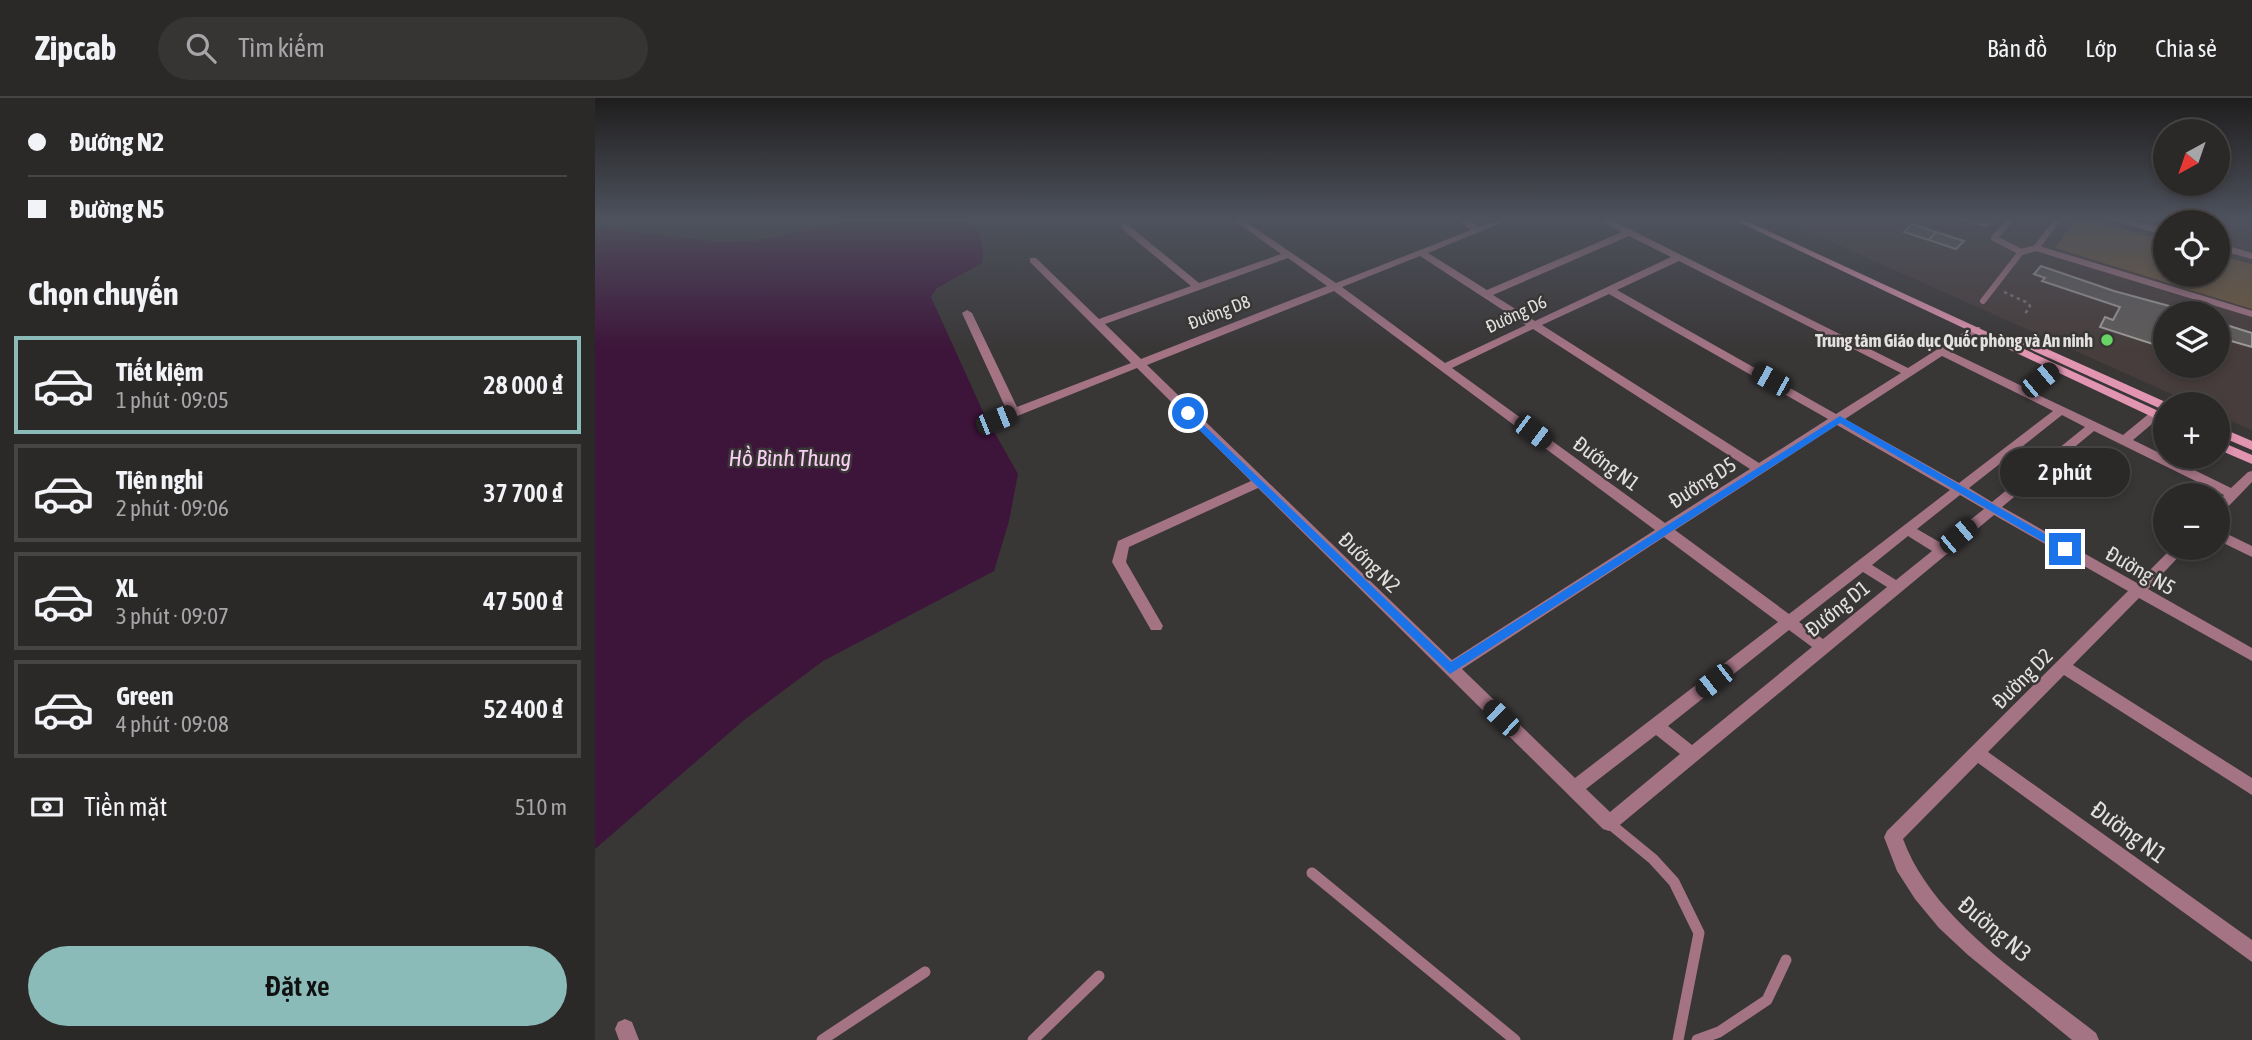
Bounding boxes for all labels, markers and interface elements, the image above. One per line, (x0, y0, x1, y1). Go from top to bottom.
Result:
search box (158, 17, 648, 80)
text: Zipcab (35, 29, 116, 67)
icon: search (182, 29, 220, 67)
text: Tìm kiếm (238, 33, 325, 63)
text: Bản đồ (1987, 35, 2047, 62)
text: Lớp (2085, 35, 2117, 62)
text: Chia sẻ (2155, 35, 2217, 62)
north arrow (2153, 119, 2229, 196)
map controls (2153, 119, 2230, 560)
text: Đướng N2 (70, 127, 164, 157)
text: Đường N5 (70, 194, 164, 224)
button: locate (2153, 210, 2230, 287)
text: Chọn chuyến (28, 275, 179, 312)
street label: Đường D8 (1185, 291, 1253, 333)
street label: Đường D6 (1482, 291, 1550, 337)
button: layers (2153, 301, 2230, 378)
place label: Trung tâm Giáo dục Quốc phòng và An ninh (1815, 330, 2093, 351)
marker: Trung tâm Giáo dục Quốc phòng và An ninh (2099, 332, 2115, 348)
icon: car (32, 354, 95, 417)
text: Tiết kiệm (116, 357, 204, 387)
car (2018, 358, 2063, 402)
car (1748, 361, 1795, 399)
text: 28 000 ₫ (483, 370, 563, 400)
text: 1 phút · 09:05 (116, 387, 229, 413)
button: + (2153, 392, 2230, 469)
route start (1172, 397, 1204, 429)
car (973, 402, 1020, 438)
car (1510, 411, 1557, 453)
street label: Đướng N1 (1569, 431, 1645, 495)
water label: Hồ Bình Thung (729, 445, 851, 471)
callout: 2 phút (2000, 448, 2130, 496)
street label: Đướng D5 (1664, 451, 1740, 513)
text: 2 phút (2038, 459, 2092, 485)
icon: car (32, 462, 95, 525)
text: Tiện nghi (116, 465, 203, 495)
text: 37 700 ₫ (483, 478, 563, 508)
button: − (2153, 483, 2230, 560)
text: 2 phút · 09:06 (116, 495, 229, 521)
car (1936, 514, 1981, 558)
street label: Đướng N2 (1334, 527, 1406, 597)
route end (2049, 533, 2081, 565)
street label: Đường N5 (2102, 541, 2180, 599)
icon: car (32, 570, 95, 633)
text: XL (116, 573, 138, 603)
street label: Đướng D1 (1800, 575, 1874, 641)
text: 47 500 ₫ (483, 586, 563, 616)
text: 3 phút · 09:07 (116, 603, 229, 629)
street label: Đường D2 (1987, 643, 2057, 713)
car (1691, 660, 1738, 702)
icon: car (32, 678, 95, 741)
text: Green (116, 681, 174, 711)
text: 52 400 ₫ (483, 694, 563, 724)
car (1479, 696, 1524, 740)
text: 4 phút · 09:08 (116, 711, 229, 737)
icon: cash (28, 788, 66, 826)
text: Tiền mặt (84, 792, 167, 822)
text: 510 m (515, 794, 567, 820)
street label: Đường N1 (2086, 796, 2172, 868)
street label: Đường N3 (1953, 891, 2037, 967)
button: Đặt xe (28, 946, 567, 1026)

